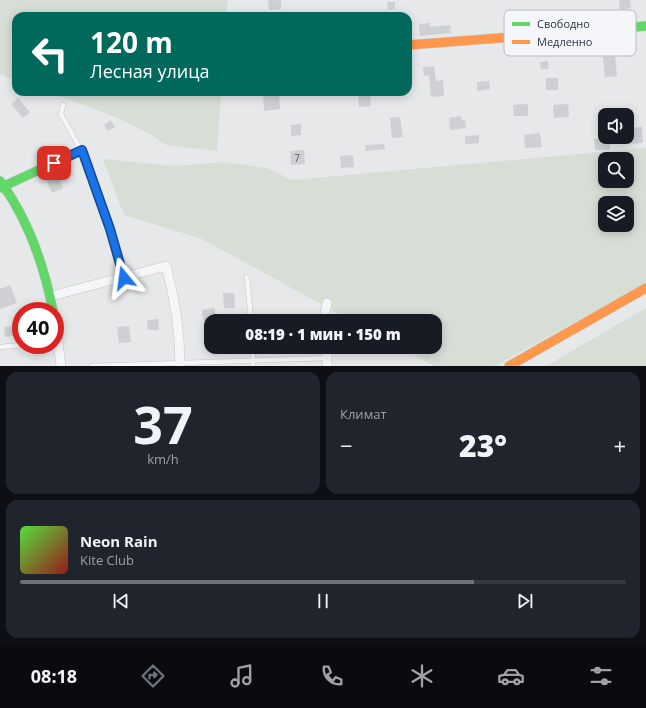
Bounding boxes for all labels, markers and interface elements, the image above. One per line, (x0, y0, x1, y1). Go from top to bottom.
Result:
legend (504, 10, 636, 56)
text: Свободно (537, 16, 590, 31)
text: 120 m (90, 23, 173, 61)
icon: left (24, 28, 76, 80)
text: Медленно (537, 34, 593, 49)
text: Лесная улица (90, 59, 209, 83)
map controls (598, 108, 634, 232)
button: sound (598, 108, 634, 144)
pin (37, 146, 71, 180)
house number: 7 (294, 151, 300, 165)
icon: arrive (43, 152, 65, 174)
button: search (598, 152, 634, 188)
button: layers (598, 196, 634, 232)
position arrow (103, 257, 145, 299)
speed limit sign: 40 (12, 302, 64, 354)
text: 08:19 · 1 мин · 150 m (245, 324, 401, 344)
text: 37 (133, 388, 193, 459)
text: Климат (340, 405, 387, 423)
text: 23° (459, 425, 507, 466)
text: − (340, 430, 353, 460)
text: + (613, 430, 626, 460)
text: km/h (147, 450, 179, 468)
text: Neon Rain (80, 531, 158, 551)
text: Kite Club (80, 551, 134, 569)
icon: previous (110, 590, 132, 612)
icon: pause (312, 590, 334, 612)
icon: next (514, 590, 536, 612)
icon: directions (139, 662, 167, 690)
icon: music (228, 662, 256, 690)
icon: phone (318, 662, 346, 690)
icon: climate (408, 662, 436, 690)
icon: car (497, 662, 525, 690)
icon: filters (587, 662, 615, 690)
text: 08:18 (31, 664, 77, 688)

